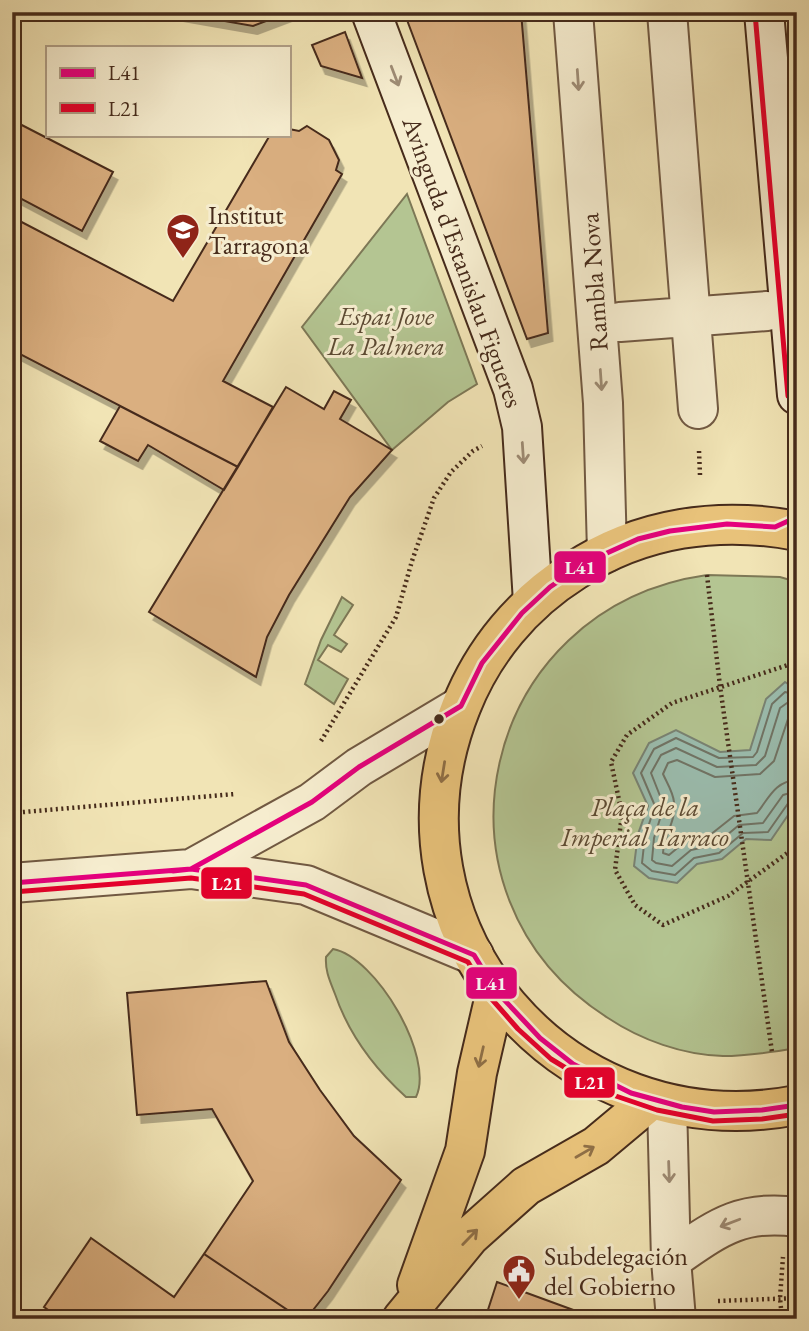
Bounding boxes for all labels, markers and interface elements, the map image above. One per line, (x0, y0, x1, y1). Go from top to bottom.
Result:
legend (46, 46, 290, 136)
text: L41 (108, 59, 140, 86)
one-way arrow (390, 65, 402, 87)
one-way arrow (572, 69, 585, 91)
text: L21 (108, 95, 140, 122)
street label: Avinguda d'Estanislau Figueres (394, 111, 532, 412)
place label: Institut Tarragona (208, 198, 310, 262)
school or university icon: Institut Tarragona (164, 211, 202, 260)
street label: Rambla Nova (572, 211, 616, 352)
park label: Espai Jove La Palmera (326, 299, 445, 363)
one-way arrow (595, 369, 608, 391)
one-way arrow (517, 441, 530, 464)
line badge: L41 (553, 550, 607, 584)
text: L41 (564, 555, 596, 580)
unlabelled marker (432, 712, 446, 726)
one-way arrow (436, 760, 449, 783)
park label: Plaça de la Imperial Tarraco (560, 790, 729, 854)
line badge: L21 (200, 866, 253, 900)
text: L21 (211, 871, 243, 896)
line badge: L41 (465, 966, 518, 1000)
text: L41 (475, 971, 507, 996)
one-way arrow (473, 1045, 487, 1068)
line badge: L21 (563, 1066, 616, 1099)
text: L21 (574, 1070, 606, 1095)
one-way arrow (575, 1145, 595, 1159)
one-way arrow (663, 1160, 676, 1183)
one-way arrow (719, 1218, 741, 1231)
one-way arrow (461, 1229, 478, 1247)
place label: Subdelegación del Gobierno (544, 1239, 688, 1303)
public building icon: Subdelegación del Gobierno (500, 1252, 538, 1301)

